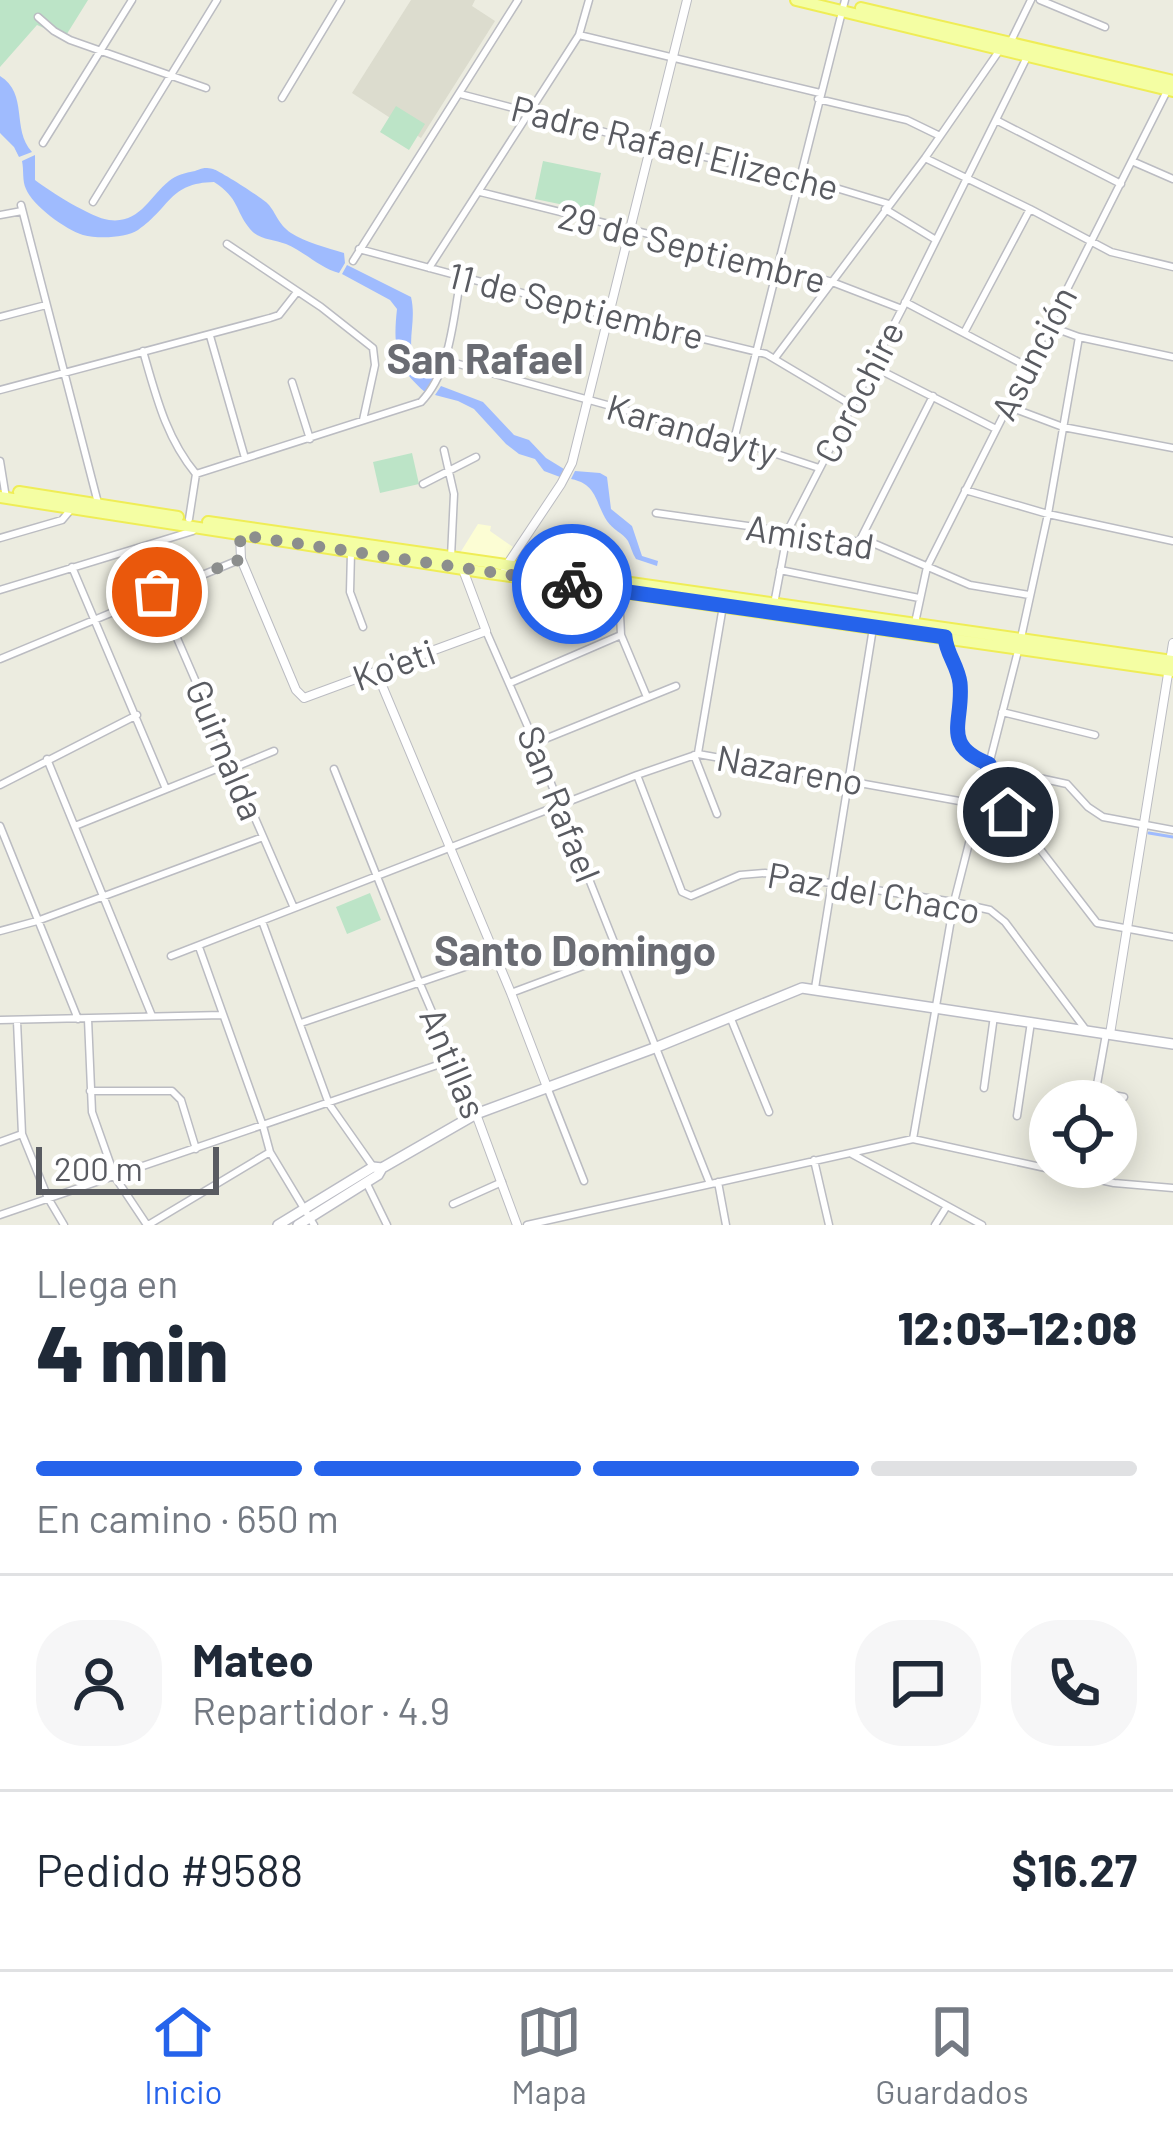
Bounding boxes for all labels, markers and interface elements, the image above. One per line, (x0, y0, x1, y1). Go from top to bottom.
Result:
street label: Padre Rafael Elizeche (507, 85, 843, 208)
street label: 29 de Septiembre (554, 192, 831, 301)
street label: 11 de Septiembre (444, 252, 708, 357)
street label: Asunción (981, 278, 1085, 426)
street label: Corochire (804, 313, 912, 469)
district label: San Rafael (386, 332, 584, 382)
street label: Karandayty (602, 384, 783, 473)
street label: Amistad (743, 504, 877, 567)
courier (512, 524, 632, 644)
pin (106, 541, 208, 643)
icon: bike (539, 551, 605, 617)
icon: bag (124, 559, 190, 625)
street label: Ko'eti (346, 629, 441, 698)
street label: Guirnalda (178, 673, 275, 826)
street label: San Rafael (510, 719, 611, 888)
street label: Nazareno (714, 734, 867, 803)
pin (957, 761, 1059, 863)
icon: home (975, 779, 1041, 845)
street label: Paz del Chaco (765, 852, 984, 931)
district label: Santo Domingo (434, 924, 716, 975)
street label: Antillas (412, 1001, 497, 1124)
map controls (1029, 1080, 1137, 1188)
button: locate (1029, 1080, 1137, 1188)
scale bar (36, 1141, 219, 1194)
text: 200 m (54, 1148, 143, 1188)
text: Llega en (36, 1259, 178, 1306)
text: 12:03–12:08 (898, 1300, 1137, 1354)
text: 4 min (36, 1304, 229, 1398)
text: En camino · 650 m (36, 1494, 339, 1541)
button: person (36, 1620, 162, 1746)
button: chat (855, 1620, 981, 1746)
button: phone (1011, 1620, 1137, 1746)
text: Mateo (192, 1632, 314, 1686)
text: Repartidor · 4.9 (192, 1686, 450, 1733)
text: Pedido #9588 (36, 1842, 303, 1896)
text: $16.27 (1011, 1842, 1137, 1896)
tab: Inicio (144, 1999, 223, 2111)
tab: Mapa (511, 1999, 587, 2111)
tab: Guardados (875, 1999, 1029, 2111)

